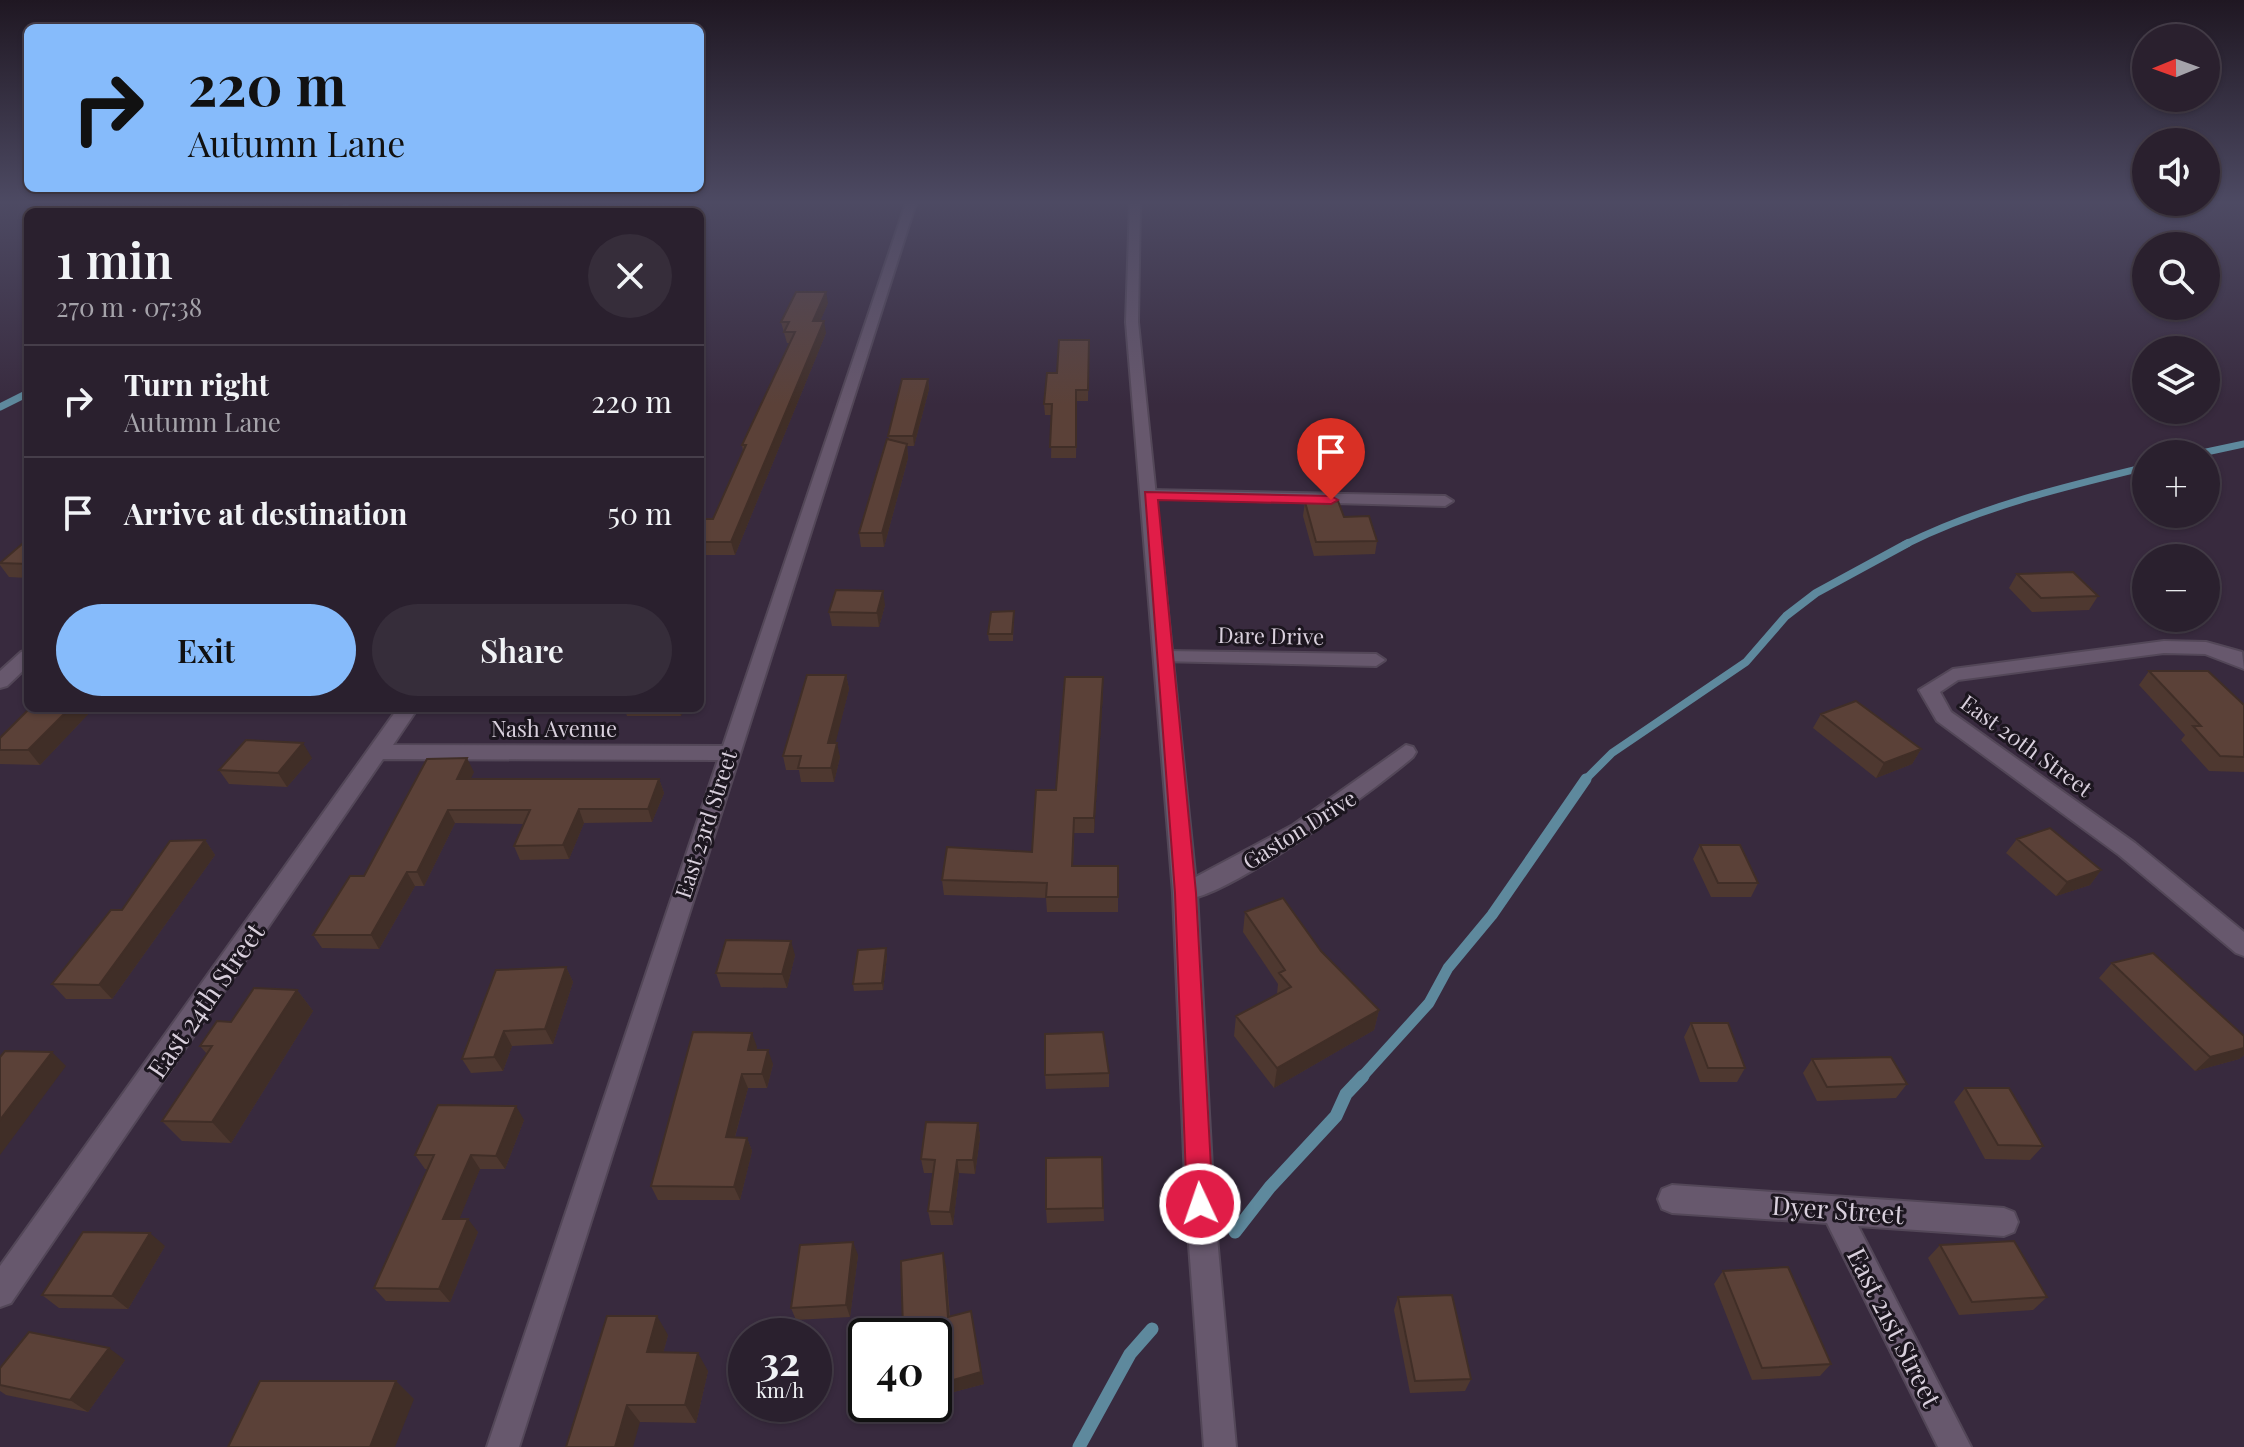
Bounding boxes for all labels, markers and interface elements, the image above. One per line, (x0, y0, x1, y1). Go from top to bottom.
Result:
north arrow (2132, 24, 2220, 112)
map controls (2132, 24, 2220, 632)
text: 220 m (188, 46, 346, 121)
icon: right (56, 56, 160, 160)
text: Autumn Lane (188, 118, 405, 166)
button: sound (2132, 128, 2220, 216)
text: 1 min (56, 227, 173, 291)
button: search (2132, 232, 2220, 320)
button: close (588, 234, 672, 318)
text: 270 m · 07:38 (56, 289, 202, 324)
button: layers (2132, 336, 2220, 424)
text: Turn right (124, 364, 269, 404)
icon: right (56, 379, 100, 423)
text: 220 m (591, 381, 672, 421)
text: Autumn Lane (124, 404, 281, 439)
pin (1297, 418, 1365, 500)
icon: arrive (1309, 430, 1353, 474)
button: + (2132, 440, 2220, 528)
icon: arrive (56, 491, 100, 535)
text: Arrive at destination (124, 493, 407, 533)
text: 50 m (607, 493, 672, 533)
button: − (2132, 544, 2220, 632)
button: Exit (56, 604, 356, 696)
button: Share (372, 604, 672, 696)
street label: Dare Drive (1217, 619, 1325, 651)
street label: East 20th Street (1955, 687, 2100, 804)
street label: Nash Avenue (491, 713, 617, 743)
street label: East 23rd Street (667, 745, 743, 902)
street label: Gaston Drive (1237, 782, 1361, 876)
street label: East 24th Street (139, 915, 272, 1084)
position arrow (1158, 1162, 1242, 1246)
street label: Dyer Street (1771, 1187, 1906, 1231)
street label: East 21st Street (1840, 1241, 1951, 1413)
speed limit sign: 40 (848, 1318, 952, 1422)
text: 32 (760, 1333, 800, 1386)
text: km/h (756, 1376, 804, 1403)

